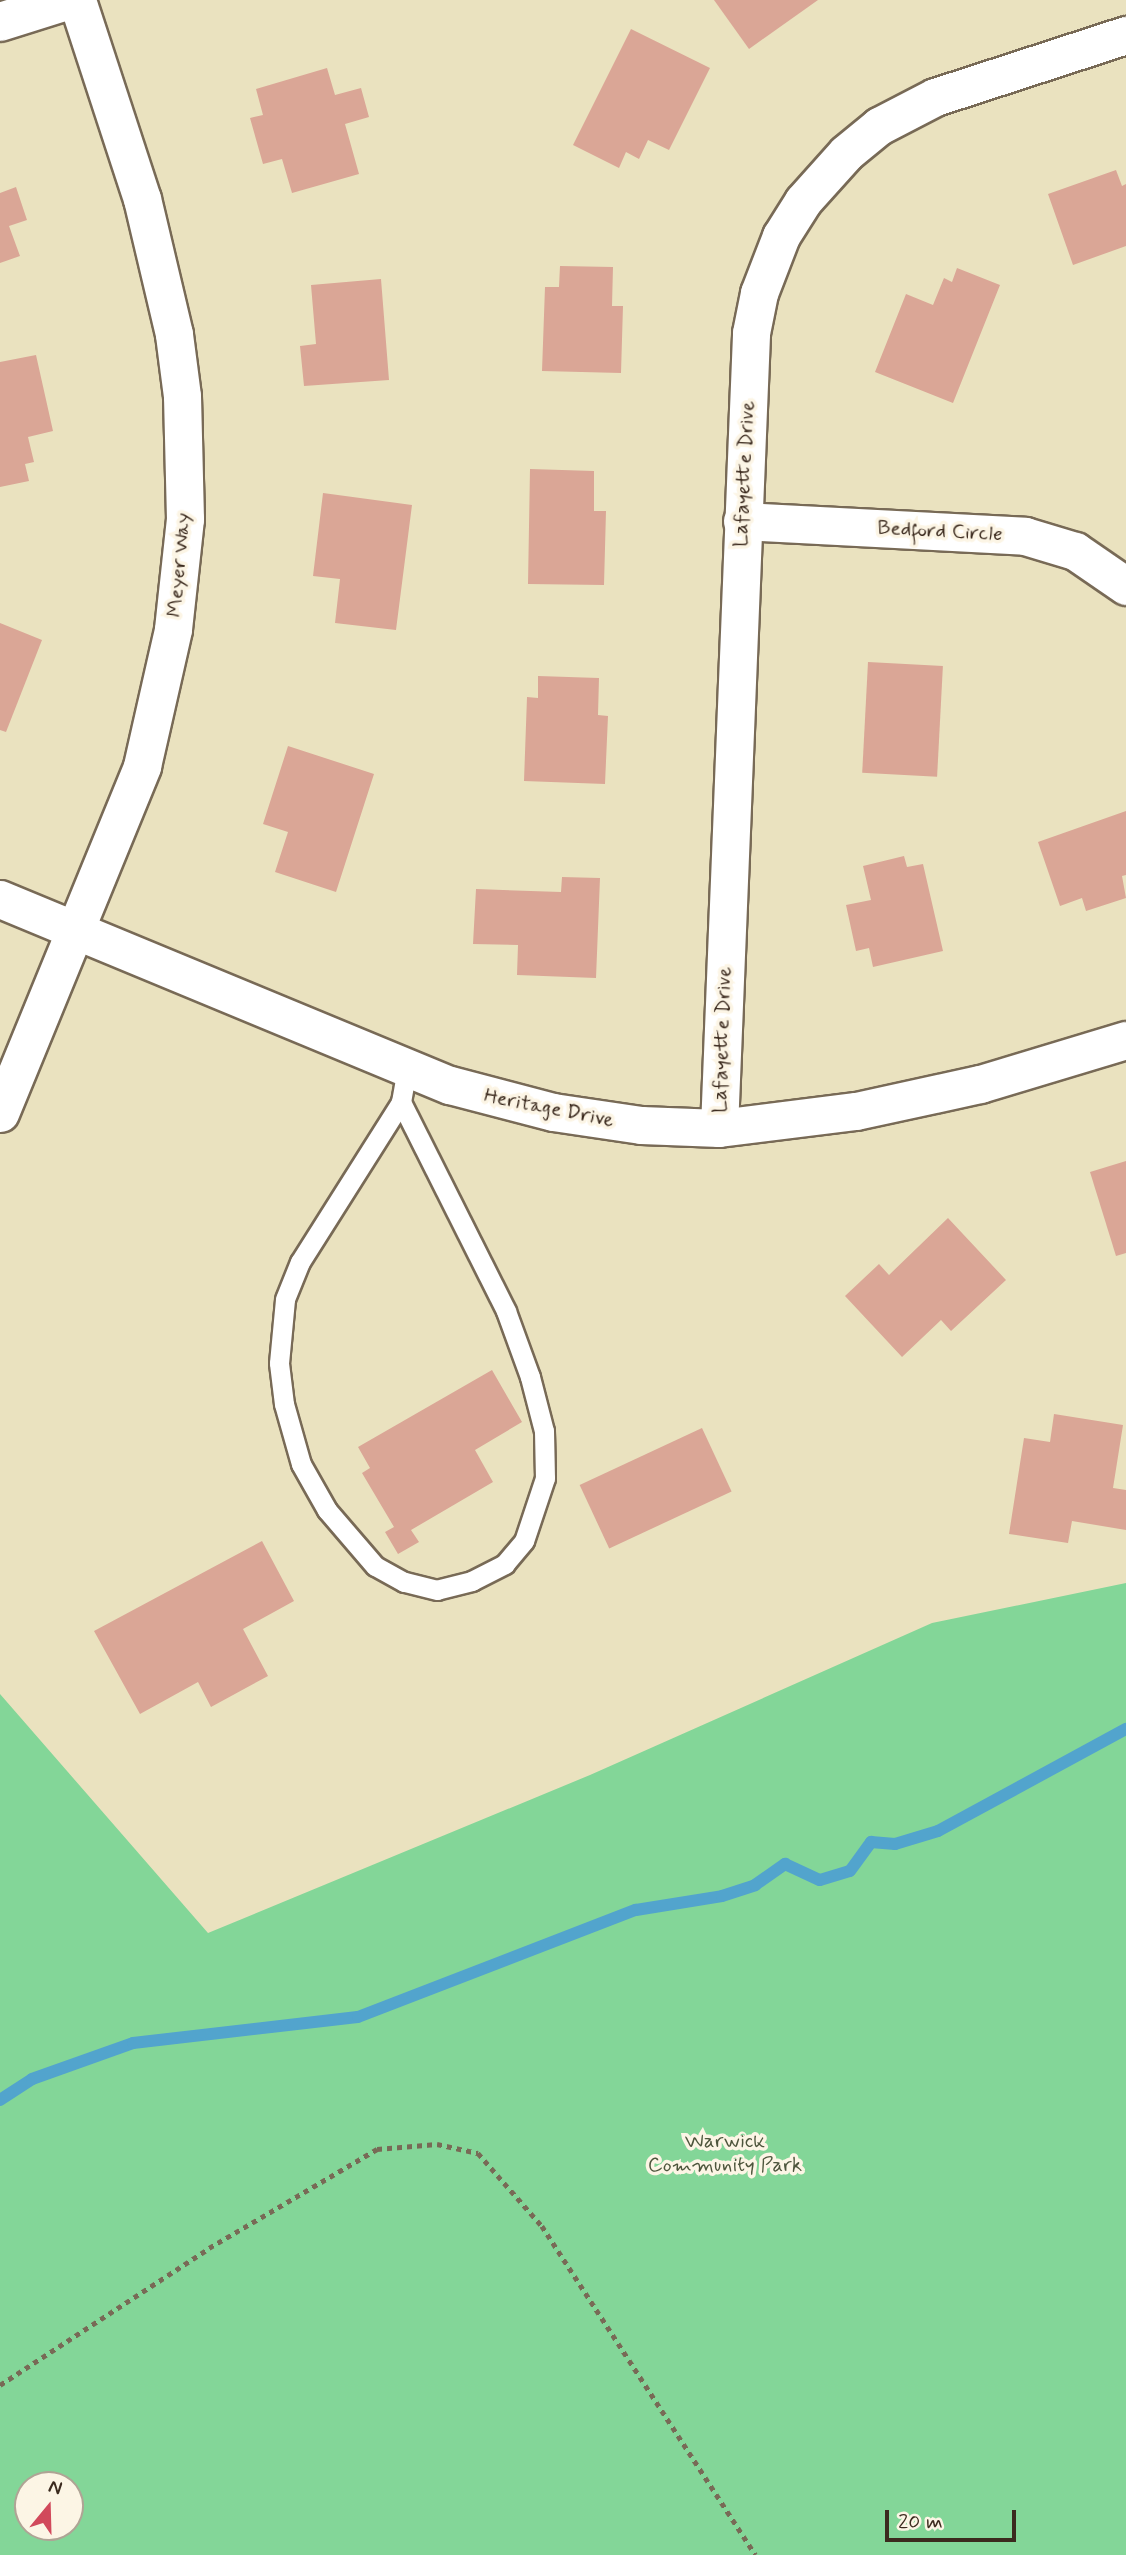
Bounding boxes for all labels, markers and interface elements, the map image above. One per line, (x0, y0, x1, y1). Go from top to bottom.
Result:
street label: Lafayette Drive (728, 401, 760, 547)
street label: Meyer Way (162, 512, 196, 618)
street label: Bedford Circle (876, 515, 1004, 547)
street label: Lafayette Drive (707, 967, 737, 1113)
street label: Heritage Drive (482, 1083, 616, 1133)
park label: Warwick Community Park (648, 2128, 802, 2178)
north arrow (14, 2471, 84, 2541)
text: N (45, 2474, 65, 2501)
scale bar (888, 2496, 1019, 2540)
text: 20 m (898, 2508, 943, 2536)

